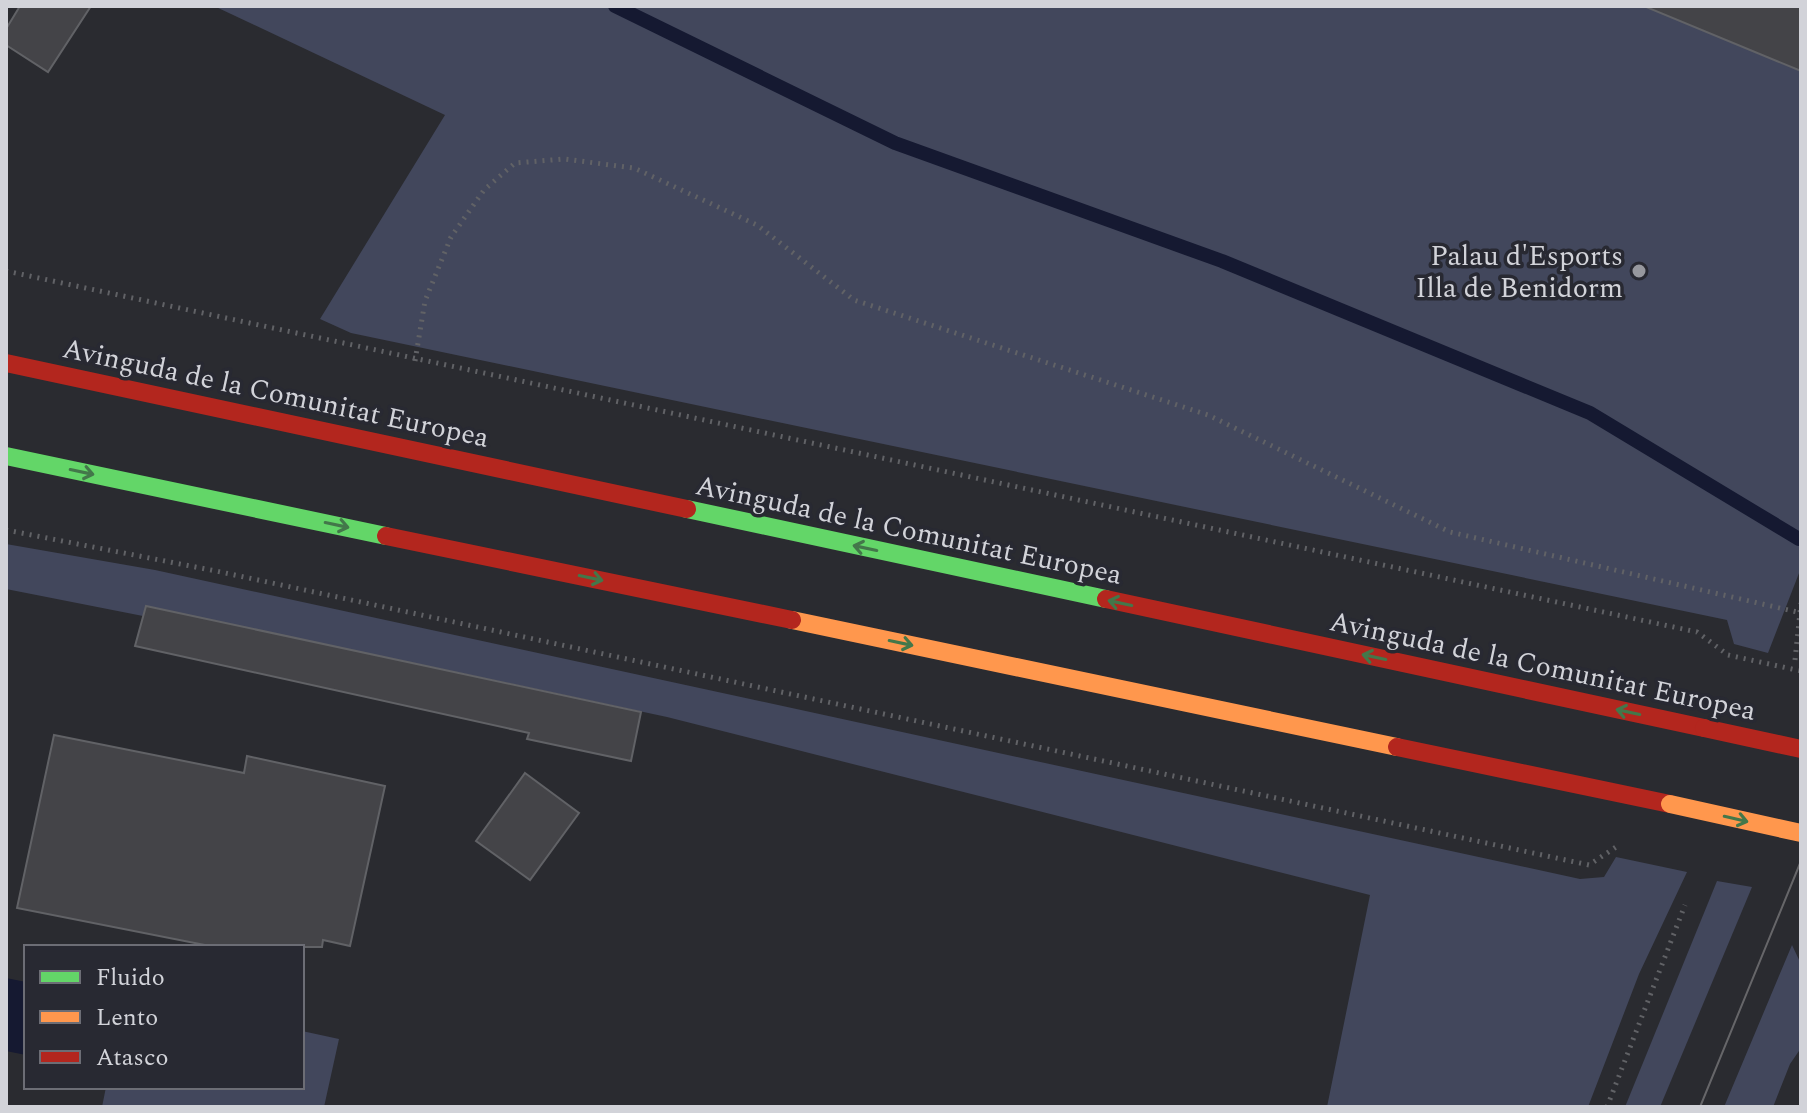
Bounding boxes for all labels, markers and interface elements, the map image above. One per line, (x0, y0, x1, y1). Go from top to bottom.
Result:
place label: Palau d'Esports Illa de Benidorm (1416, 235, 1623, 310)
marker: Palau d'Esports Illa de Benidorm (1630, 262, 1648, 280)
street label: Avinguda de la Comunitat Europea (58, 327, 493, 460)
street label: Avinguda de la Comunitat Europea (691, 464, 1126, 597)
one-way arrow (69, 465, 95, 480)
one-way arrow (324, 518, 349, 533)
one-way arrow (853, 540, 879, 555)
one-way arrow (578, 571, 604, 586)
one-way arrow (1107, 595, 1133, 610)
street label: Avinguda de la Comunitat Europea (1325, 600, 1760, 733)
one-way arrow (887, 636, 913, 651)
one-way arrow (1362, 649, 1387, 664)
one-way arrow (1616, 704, 1641, 719)
one-way arrow (1722, 812, 1748, 827)
legend (24, 945, 304, 1089)
text: Fluido (96, 960, 165, 996)
text: Lento (96, 1000, 158, 1036)
text: Atasco (96, 1040, 168, 1076)

